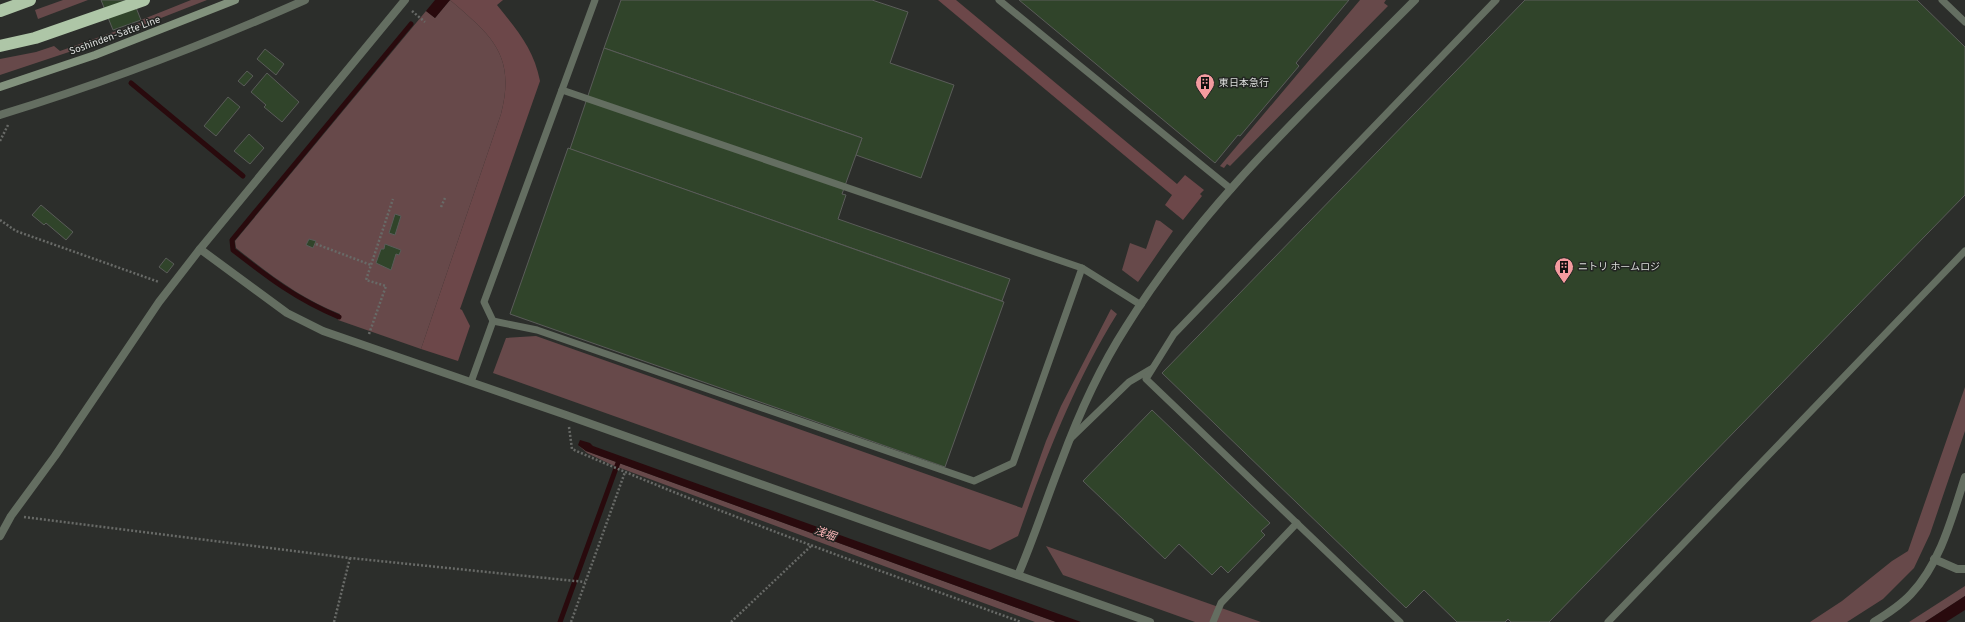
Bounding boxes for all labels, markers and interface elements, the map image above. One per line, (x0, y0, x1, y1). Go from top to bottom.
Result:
street label: Soshinden-Satte Line (68, 13, 162, 59)
building icon: 東日本急行 (1194, 72, 1216, 100)
place label: 東日本急行 (1219, 77, 1269, 90)
building icon: ニトリ ホームロジ (1553, 256, 1575, 284)
place label: ニトリ ホームロジ (1578, 261, 1660, 274)
water label: 浅堀 (812, 524, 840, 545)

